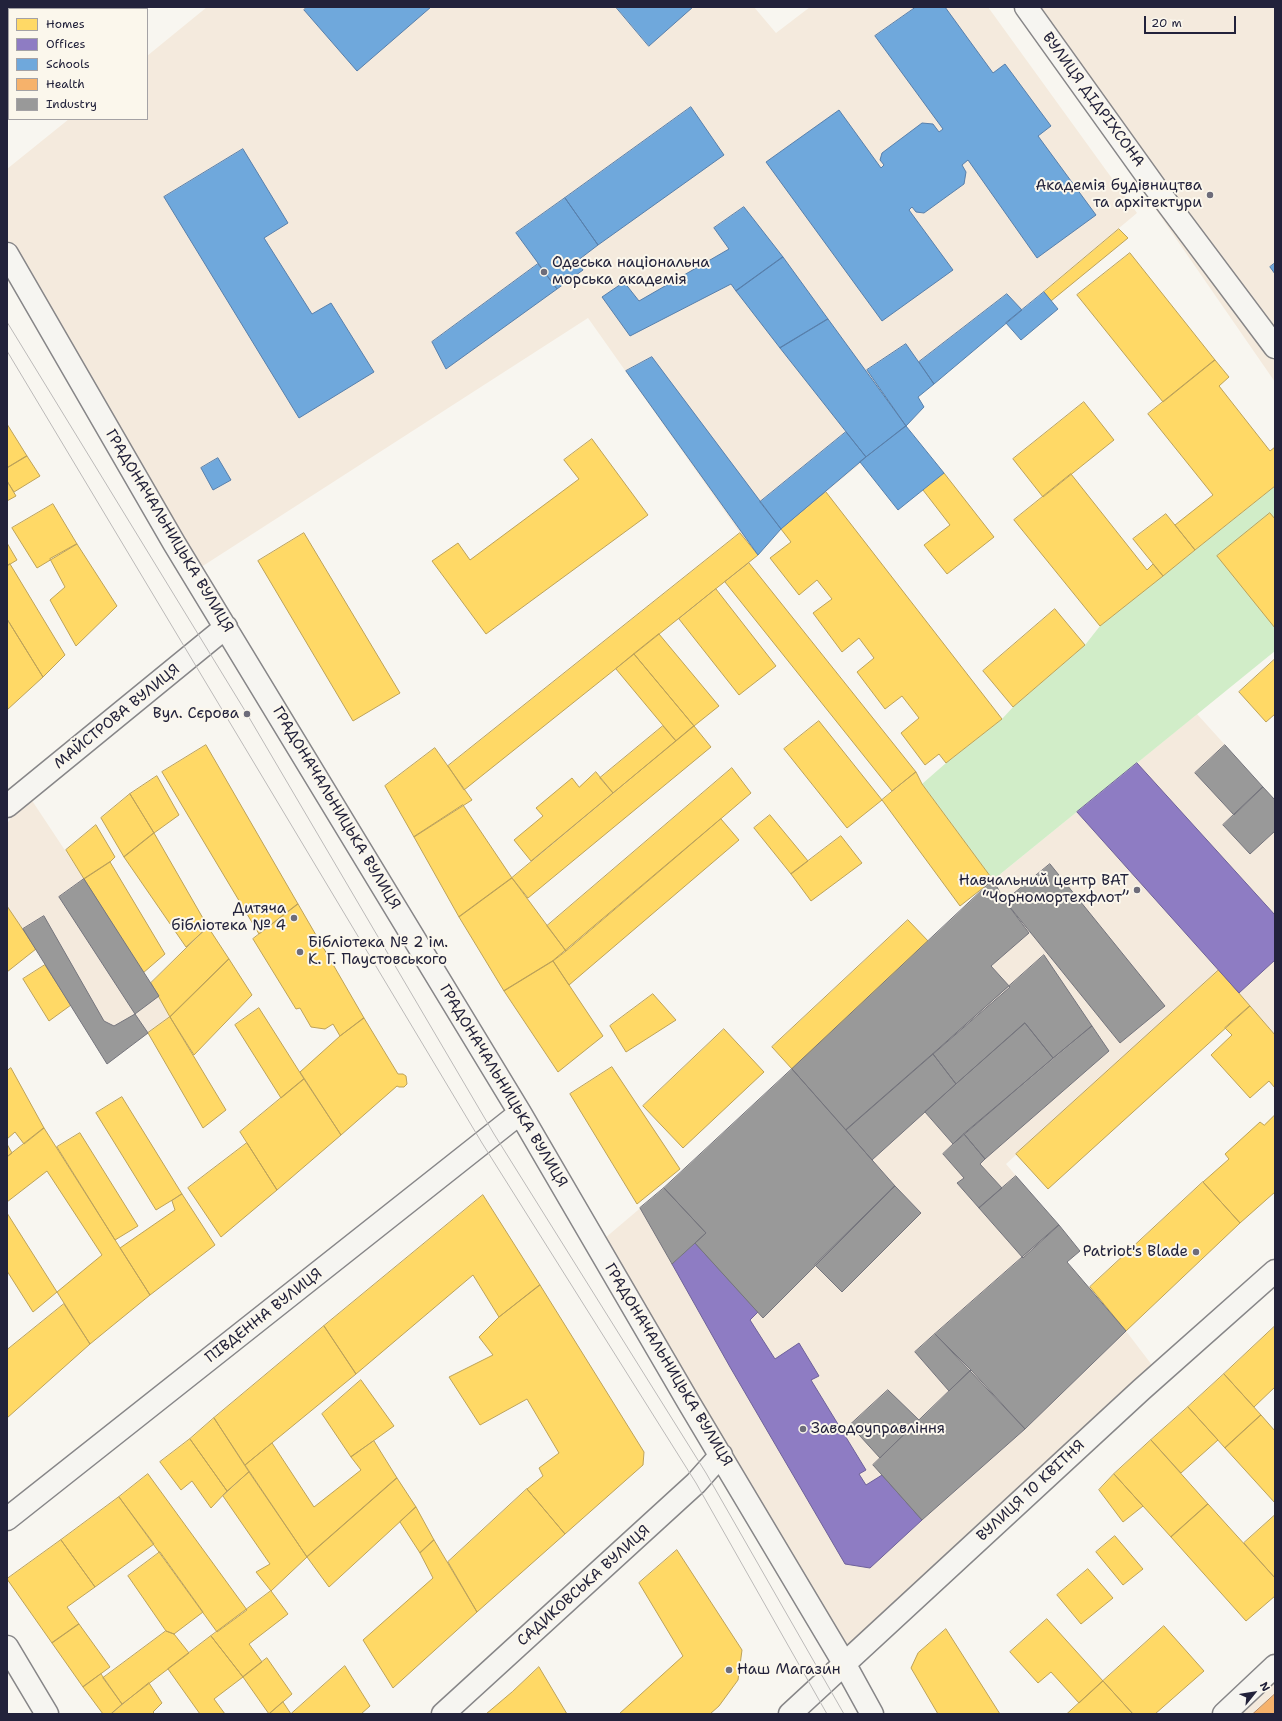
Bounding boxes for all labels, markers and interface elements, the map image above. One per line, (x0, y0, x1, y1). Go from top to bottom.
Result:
legend (8, 8, 148, 120)
scale bar (1146, 8, 1238, 34)
text: 20 m (1151, 15, 1182, 31)
text: Homes (46, 16, 85, 32)
street label: ВУЛИЦЯ ДІДРІХСОНА (1038, 29, 1148, 171)
text: Offices (46, 36, 86, 52)
text: Schools (46, 56, 90, 72)
text: Health (46, 76, 85, 92)
text: Industry (46, 96, 97, 112)
place label: Академія будівництва та архітектури (1035, 177, 1202, 212)
marker: Академія будівництва та архітектури (1205, 190, 1215, 200)
place label: Одеська національна морська академія (552, 254, 710, 289)
marker: Одеська національна морська академія (539, 267, 549, 277)
street label: ГРАДОНАЧАЛЬНИЦЬКА ВУЛИЦЯ (101, 426, 237, 636)
street label: МАЙСТРОВА ВУЛИЦЯ (51, 661, 183, 773)
street label: ГРАДОНАЧАЛЬНИЦЬКА ВУЛИЦЯ (268, 703, 404, 913)
place label: Вул. Сєрова (153, 705, 239, 723)
marker: Вул. Сєрова (242, 709, 252, 719)
place label: Навчальний центр ВАТ “Чорномортехфлот” (959, 872, 1129, 907)
marker: Навчальний центр ВАТ “Чорномортехфлот” (1132, 885, 1142, 895)
place label: Дитяча бібліотека № 4 (171, 900, 286, 935)
marker: Дитяча бібліотека № 4 (289, 913, 299, 923)
place label: Бібліотека № 2 ім. К. Г. Паустовського (308, 934, 448, 969)
marker: Бібліотека № 2 ім. К. Г. Паустовського (295, 947, 305, 957)
street label: ГРАДОНАЧАЛЬНИЦЬКА ВУЛИЦЯ (435, 981, 571, 1191)
place label: Patriot's Blade (1083, 1243, 1188, 1261)
marker: Patriot's Blade (1191, 1247, 1201, 1257)
street label: ГРАДОНАЧАЛЬНИЦЬКА ВУЛИЦЯ (600, 1260, 736, 1470)
street label: ПІВДЕННА ВУЛИЦЯ (202, 1265, 326, 1367)
place label: Заводоуправління (811, 1420, 945, 1438)
marker: Заводоуправління (798, 1424, 808, 1434)
street label: ВУЛИЦЯ 10 КВІТНЯ (973, 1436, 1089, 1546)
street label: САДИКОВСЬКА ВУЛИЦЯ (514, 1522, 654, 1650)
place label: Наш Магазин (737, 1661, 841, 1679)
marker: Наш Магазин (724, 1665, 734, 1675)
north arrow (1234, 1673, 1274, 1713)
text: N (1256, 1679, 1274, 1694)

